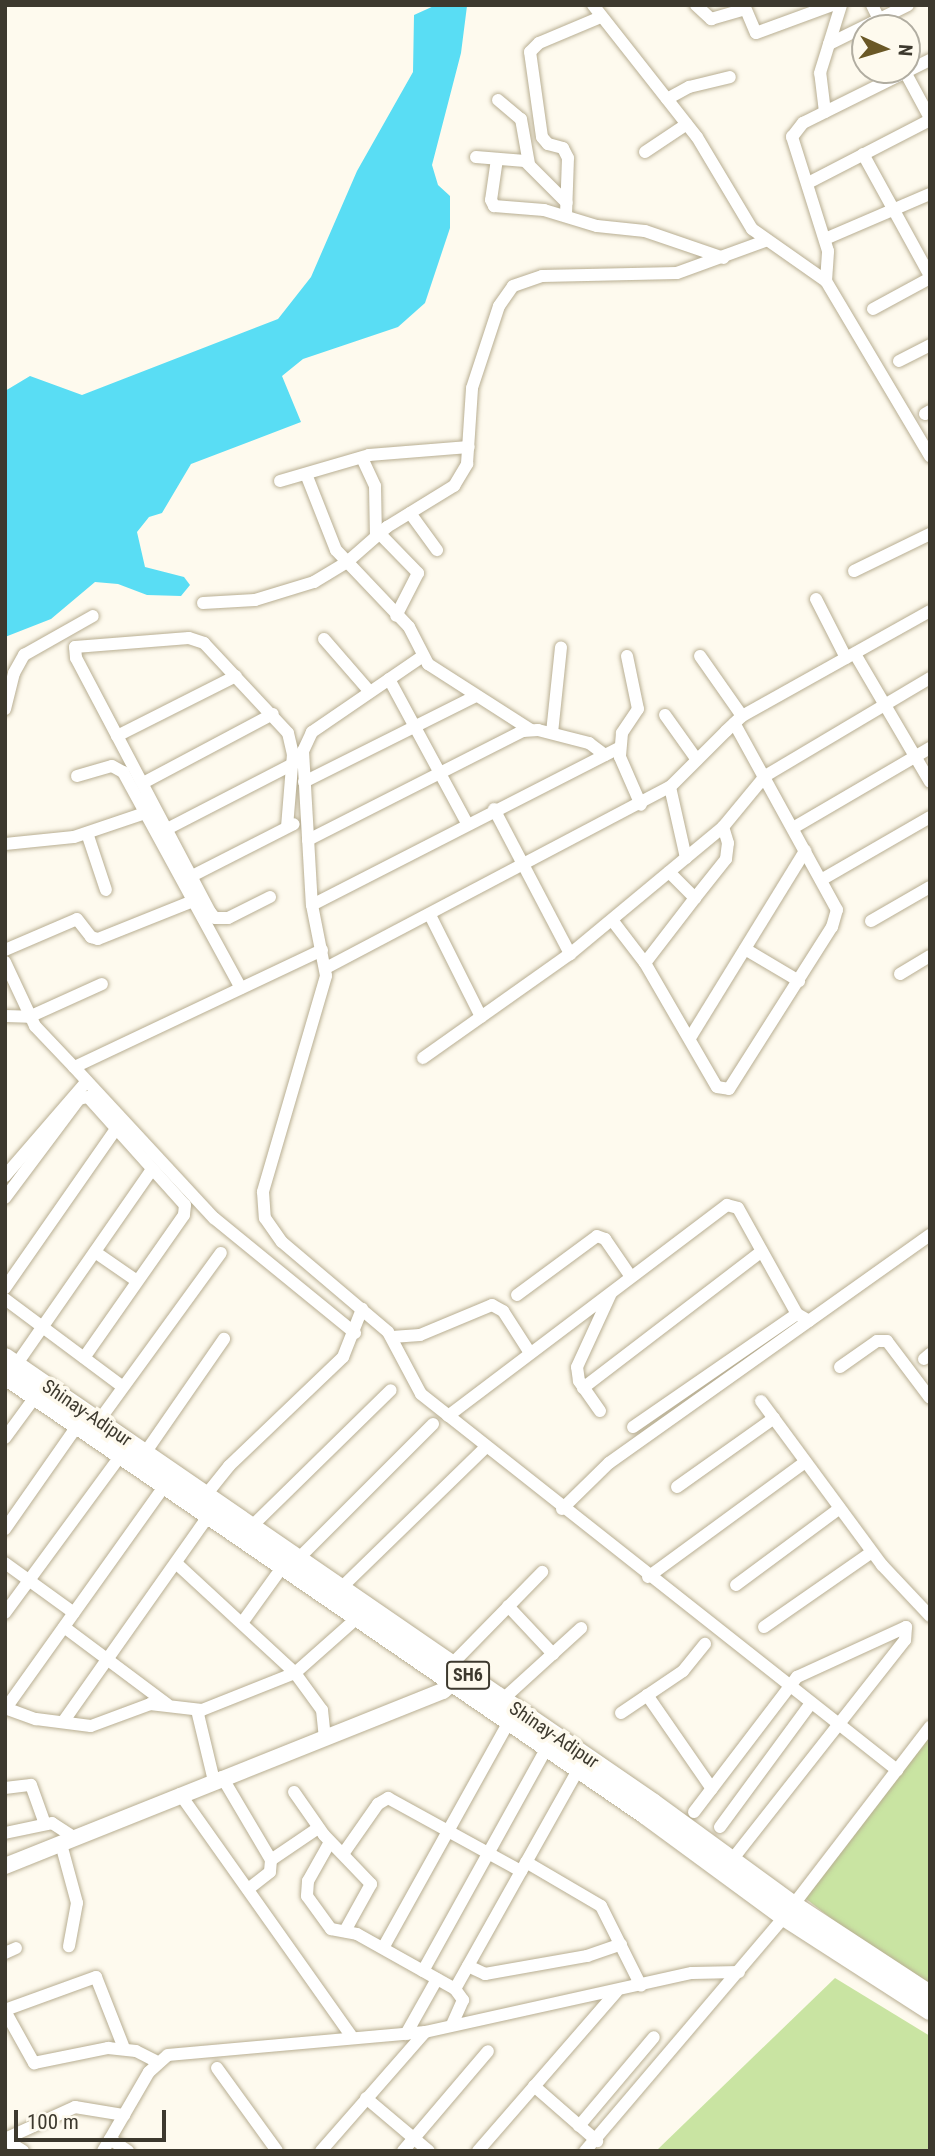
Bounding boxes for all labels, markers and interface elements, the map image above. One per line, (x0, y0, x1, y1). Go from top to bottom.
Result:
north arrow (851, 14, 921, 84)
text: N (894, 44, 917, 57)
street label: Shinay-Adipur (38, 1375, 136, 1451)
road number: SH6 (445, 1660, 491, 1690)
street label: Shinay-Adipur (505, 1697, 603, 1773)
scale bar (18, 2096, 170, 2140)
text: 100 m (27, 2110, 79, 2134)

